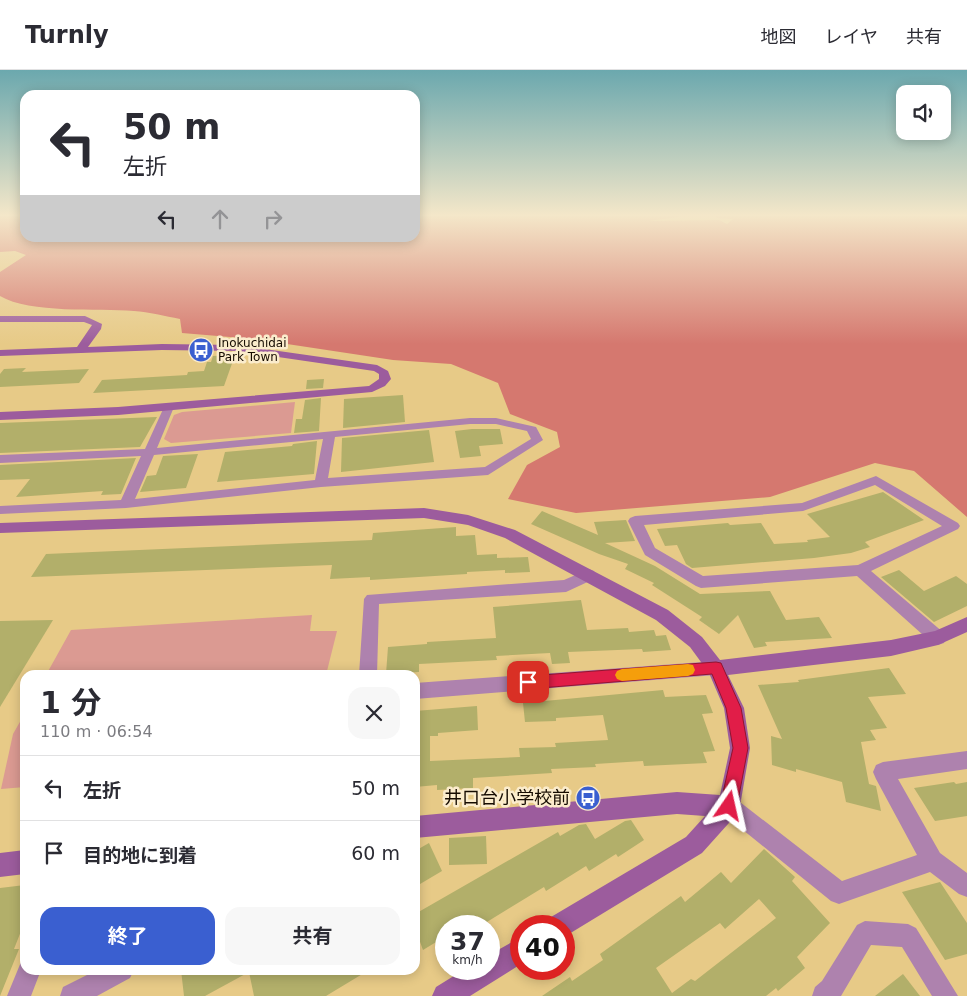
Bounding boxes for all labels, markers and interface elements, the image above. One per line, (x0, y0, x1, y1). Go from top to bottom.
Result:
text: Turnly (25, 21, 109, 49)
text: 地図 (761, 26, 797, 47)
text: レイヤ (825, 26, 878, 47)
text: 共有 (906, 26, 942, 47)
map controls (896, 85, 951, 140)
button: sound (896, 85, 951, 140)
text: 50 m (123, 107, 220, 147)
icon: left (40, 110, 105, 175)
text: 左折 (123, 154, 167, 179)
icon: left (153, 205, 181, 233)
icon: ahead (206, 205, 234, 233)
icon: right (259, 205, 287, 233)
place label: Inokuchidai Park Town (218, 336, 287, 364)
bus stop icon: Inokuchidai Park Town (188, 337, 214, 363)
pin (507, 661, 549, 703)
icon: arrive (514, 668, 542, 696)
text: 1 分 (40, 685, 101, 720)
button: close (348, 687, 400, 739)
text: 110 m · 06:54 (40, 722, 153, 741)
icon: left (40, 774, 68, 802)
text: 50 m (351, 777, 400, 799)
text: 左折 (83, 779, 121, 801)
position arrow (702, 779, 754, 831)
bus stop icon: 井口台小学校前 (575, 785, 601, 811)
place label: 井口台小学校前 (444, 787, 570, 808)
icon: arrive (40, 839, 68, 867)
text: 60 m (351, 842, 400, 864)
text: 目的地に到着 (83, 844, 197, 866)
button: 終了 (40, 907, 215, 965)
button: 共有 (225, 907, 400, 965)
speed limit sign: 40 (510, 915, 575, 980)
text: 37 (450, 927, 485, 956)
text: km/h (452, 953, 483, 967)

